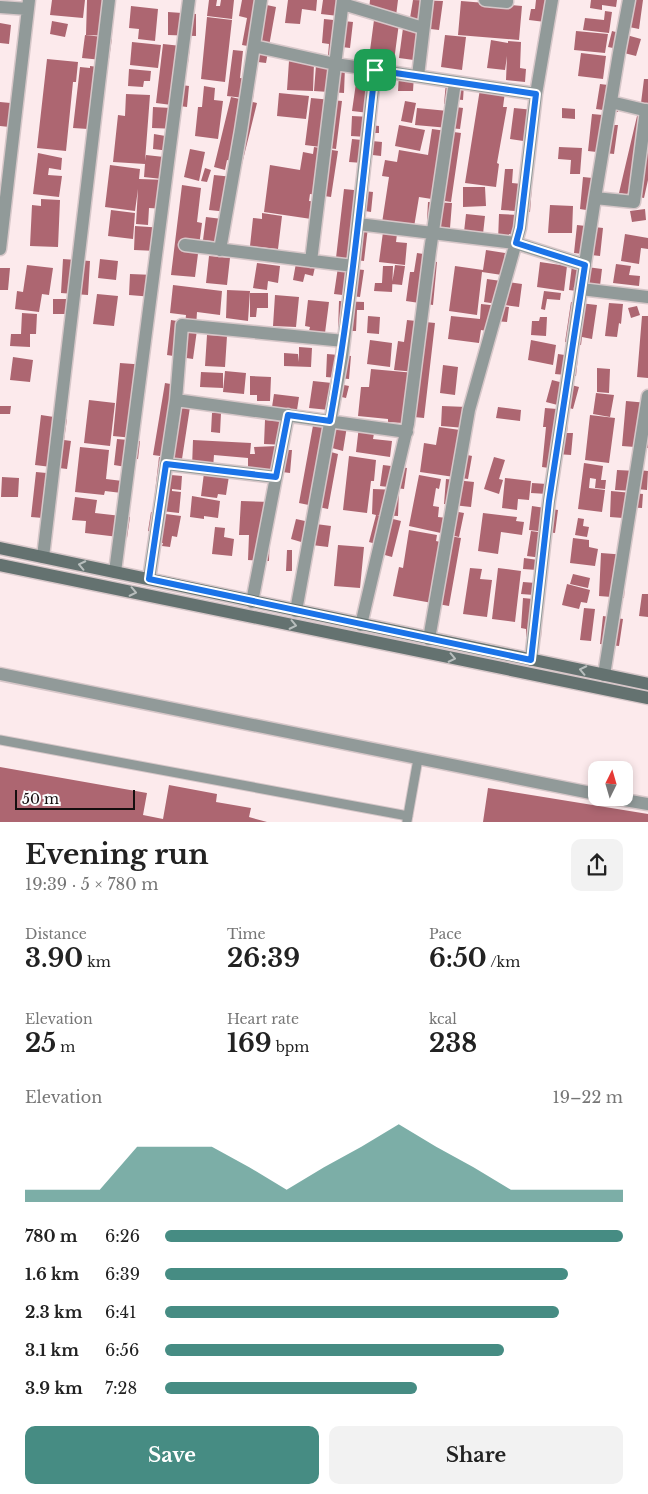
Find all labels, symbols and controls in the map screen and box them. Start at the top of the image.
pin [354,49,396,91]
icon: arrive [361,56,389,84]
one-way arrow [77,560,86,571]
one-way arrow [129,586,138,597]
one-way arrow [288,619,297,630]
one-way arrow [447,652,456,663]
one-way arrow [579,666,588,676]
north arrow [588,761,632,806]
map controls [588,761,633,806]
scale bar [15,786,135,810]
text: 50 m [22,790,59,808]
text: Evening run [25,837,209,872]
button: share [571,839,623,891]
text: 19:39 · 5 × 780 m [25,874,158,894]
text: Distance [25,925,87,943]
text: Time [227,925,266,943]
text: Pace [429,925,462,943]
text: 3.90 [25,943,83,974]
text: 26:39 [227,943,300,974]
text: 6:50 [429,943,487,974]
text: km [83,953,111,971]
text: /km [487,953,520,971]
text: Elevation [25,1010,93,1028]
text: Heart rate [227,1010,299,1028]
text: kcal [429,1010,457,1028]
text: 25 [25,1028,56,1059]
text: 169 [227,1028,272,1059]
text: 238 [429,1028,477,1059]
text: m [56,1038,75,1056]
text: bpm [272,1038,309,1056]
text: Elevation [25,1087,102,1107]
text: 19–22 m [553,1087,623,1107]
text: 780 m [25,1226,77,1246]
text: 6:26 [105,1226,140,1246]
text: 1.6 km [25,1264,79,1284]
text: 6:39 [105,1264,140,1284]
text: 2.3 km [25,1302,82,1322]
text: 6:41 [105,1302,136,1322]
text: 3.1 km [25,1340,79,1360]
text: 6:56 [105,1340,139,1360]
text: 3.9 km [25,1378,83,1398]
text: 7:28 [105,1378,137,1398]
button: Save [25,1426,319,1484]
button: Share [329,1426,623,1484]

